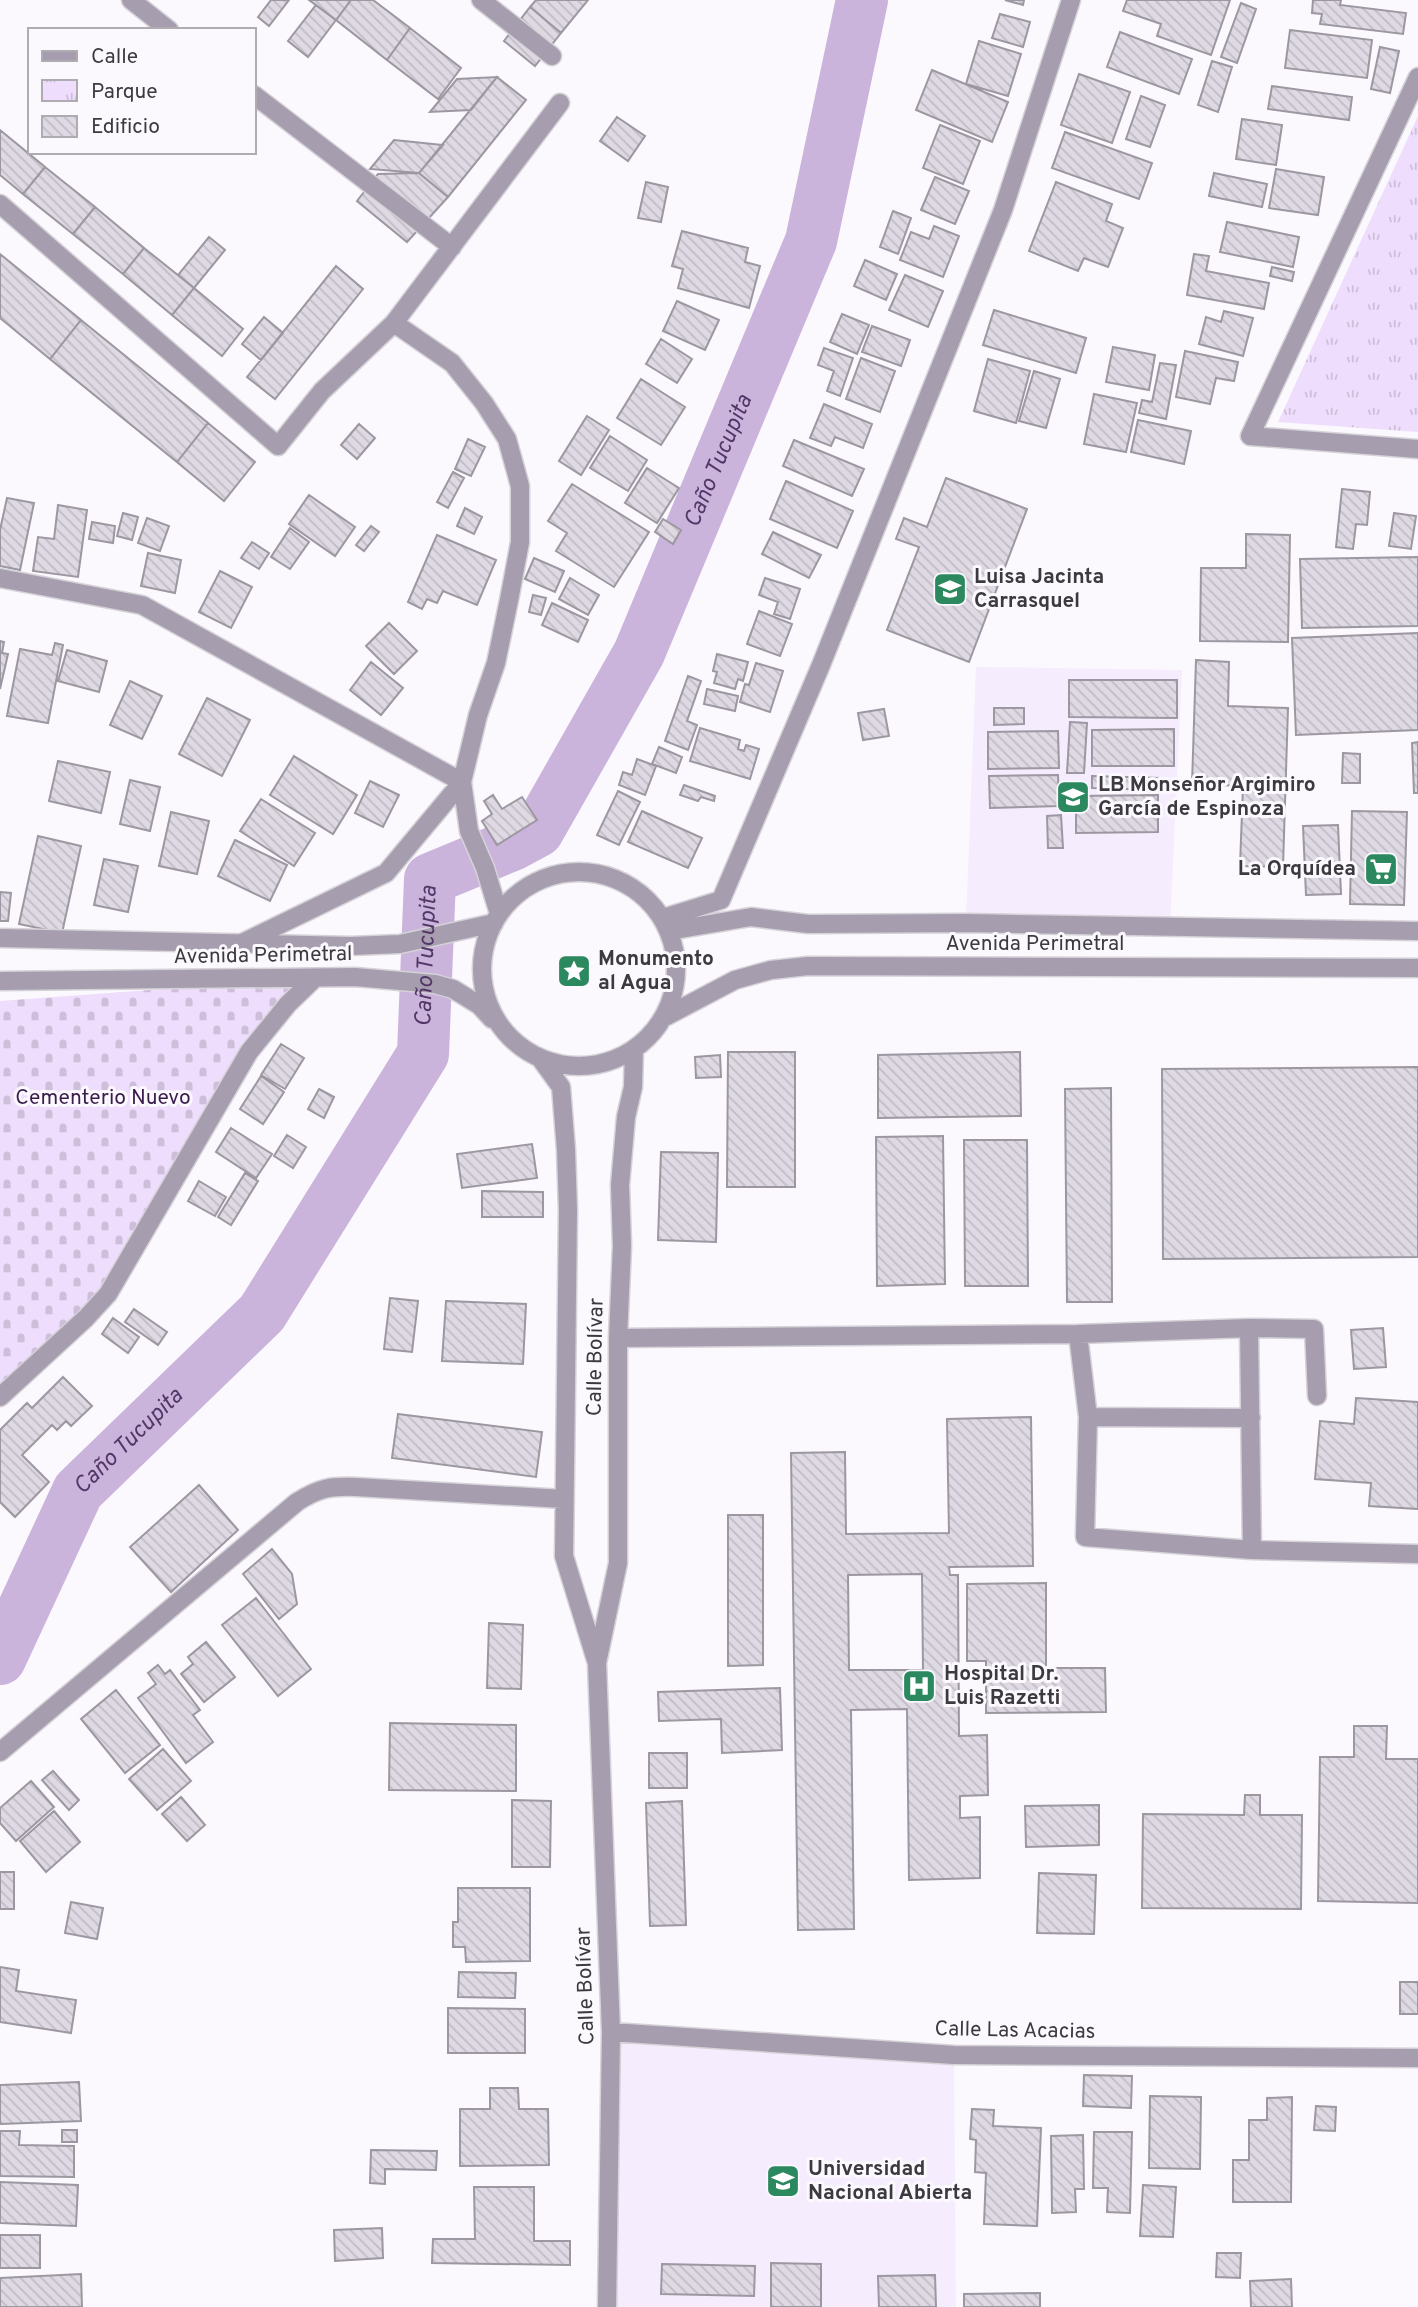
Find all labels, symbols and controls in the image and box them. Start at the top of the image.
legend [28,28,256,154]
text: Calle [91,44,138,71]
text: Parque [91,79,158,106]
text: Edificio [91,114,160,141]
water label: Caño Tucupita [678,390,760,532]
place label: Luisa Jacinta Carrasquel [974,564,1104,615]
school or university icon: Luisa Jacinta Carrasquel [931,570,969,608]
place label: LB Monseñor Argimiro García de Espinoza [1098,772,1316,823]
school or university icon: LB Monseñor Argimiro García de Espinoza [1054,778,1092,816]
supermarket icon: La Orquídea [1362,850,1400,888]
place label: La Orquídea [1238,856,1356,883]
water label: Caño Tucupita [410,885,444,1027]
street label: Avenida Perimetral [945,931,1125,958]
street label: Avenida Perimetral [173,941,353,971]
place label: Monumento al Agua [598,946,714,997]
place icon: Monumento al Agua [555,952,593,990]
park label: Cementerio Nuevo [15,1085,191,1112]
street label: Calle Bolívar [581,1298,611,1416]
water label: Caño Tucupita [68,1382,190,1501]
place label: Hospital Dr. Luis Razetti [944,1661,1060,1712]
hospital icon: Hospital Dr. Luis Razetti [900,1667,938,1705]
street label: Calle Bolívar [570,1926,602,2046]
street label: Calle Las Acacias [934,2016,1096,2046]
place label: Universidad Nacional Abierta [808,2156,972,2207]
school or university icon: Universidad Nacional Abierta [764,2162,802,2200]

